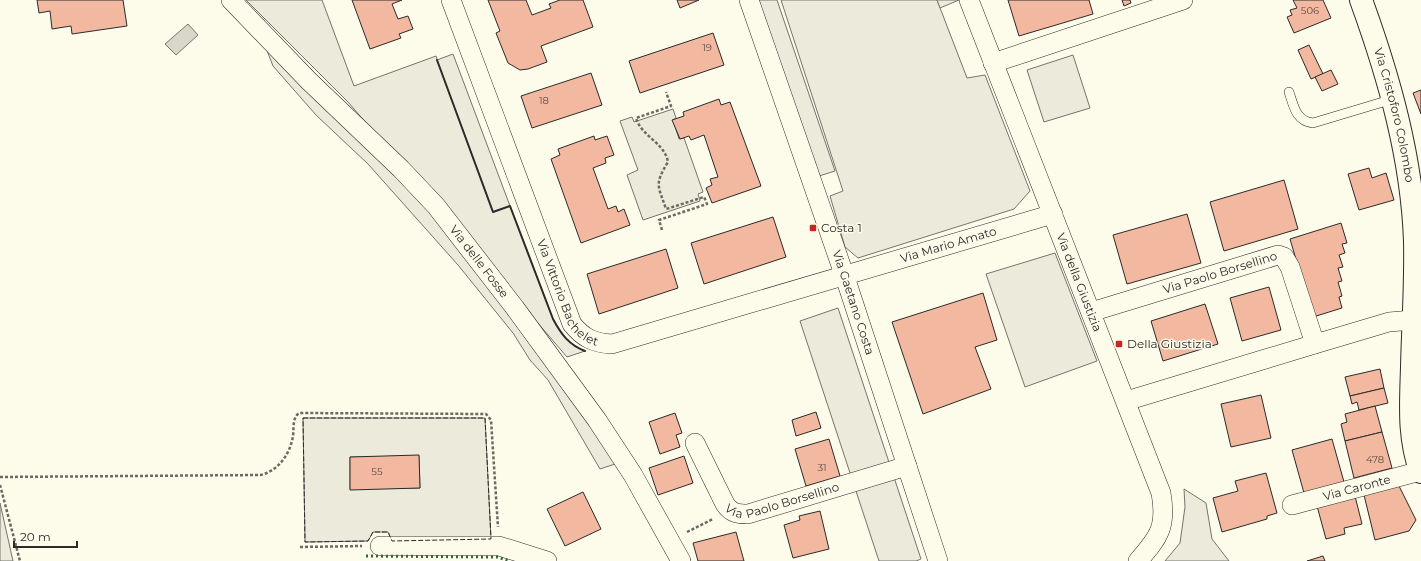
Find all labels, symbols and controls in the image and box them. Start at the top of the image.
house number: 506 [1301,4,1319,17]
house number: 19 [702,41,712,54]
street label: Via Cristoforo Colombo [1371,46,1418,183]
house number: 18 [539,94,549,107]
place label: Costa 1 [821,220,862,235]
street label: Via delle Fosse [447,222,512,301]
marker: Costa 1 [808,223,818,233]
street label: Via Mario Amato [898,223,998,266]
street label: Via della Giustizia [1053,231,1105,334]
street label: Via Vittorio Bachelet [534,237,600,349]
street label: Via Gaetano Costa [829,248,878,357]
street label: Via Paolo Borsellino [1161,248,1279,297]
place label: Della Giustizia [1127,336,1212,351]
marker: Della Giustizia [1114,339,1124,349]
house number: 478 [1366,453,1384,466]
house number: 31 [817,461,827,474]
house number: 55 [371,465,383,478]
street label: Via Caronte [1321,471,1392,504]
street label: Via Paolo Borsellino [722,479,841,521]
scale bar [14,523,77,549]
text: 20 m [20,529,51,544]

